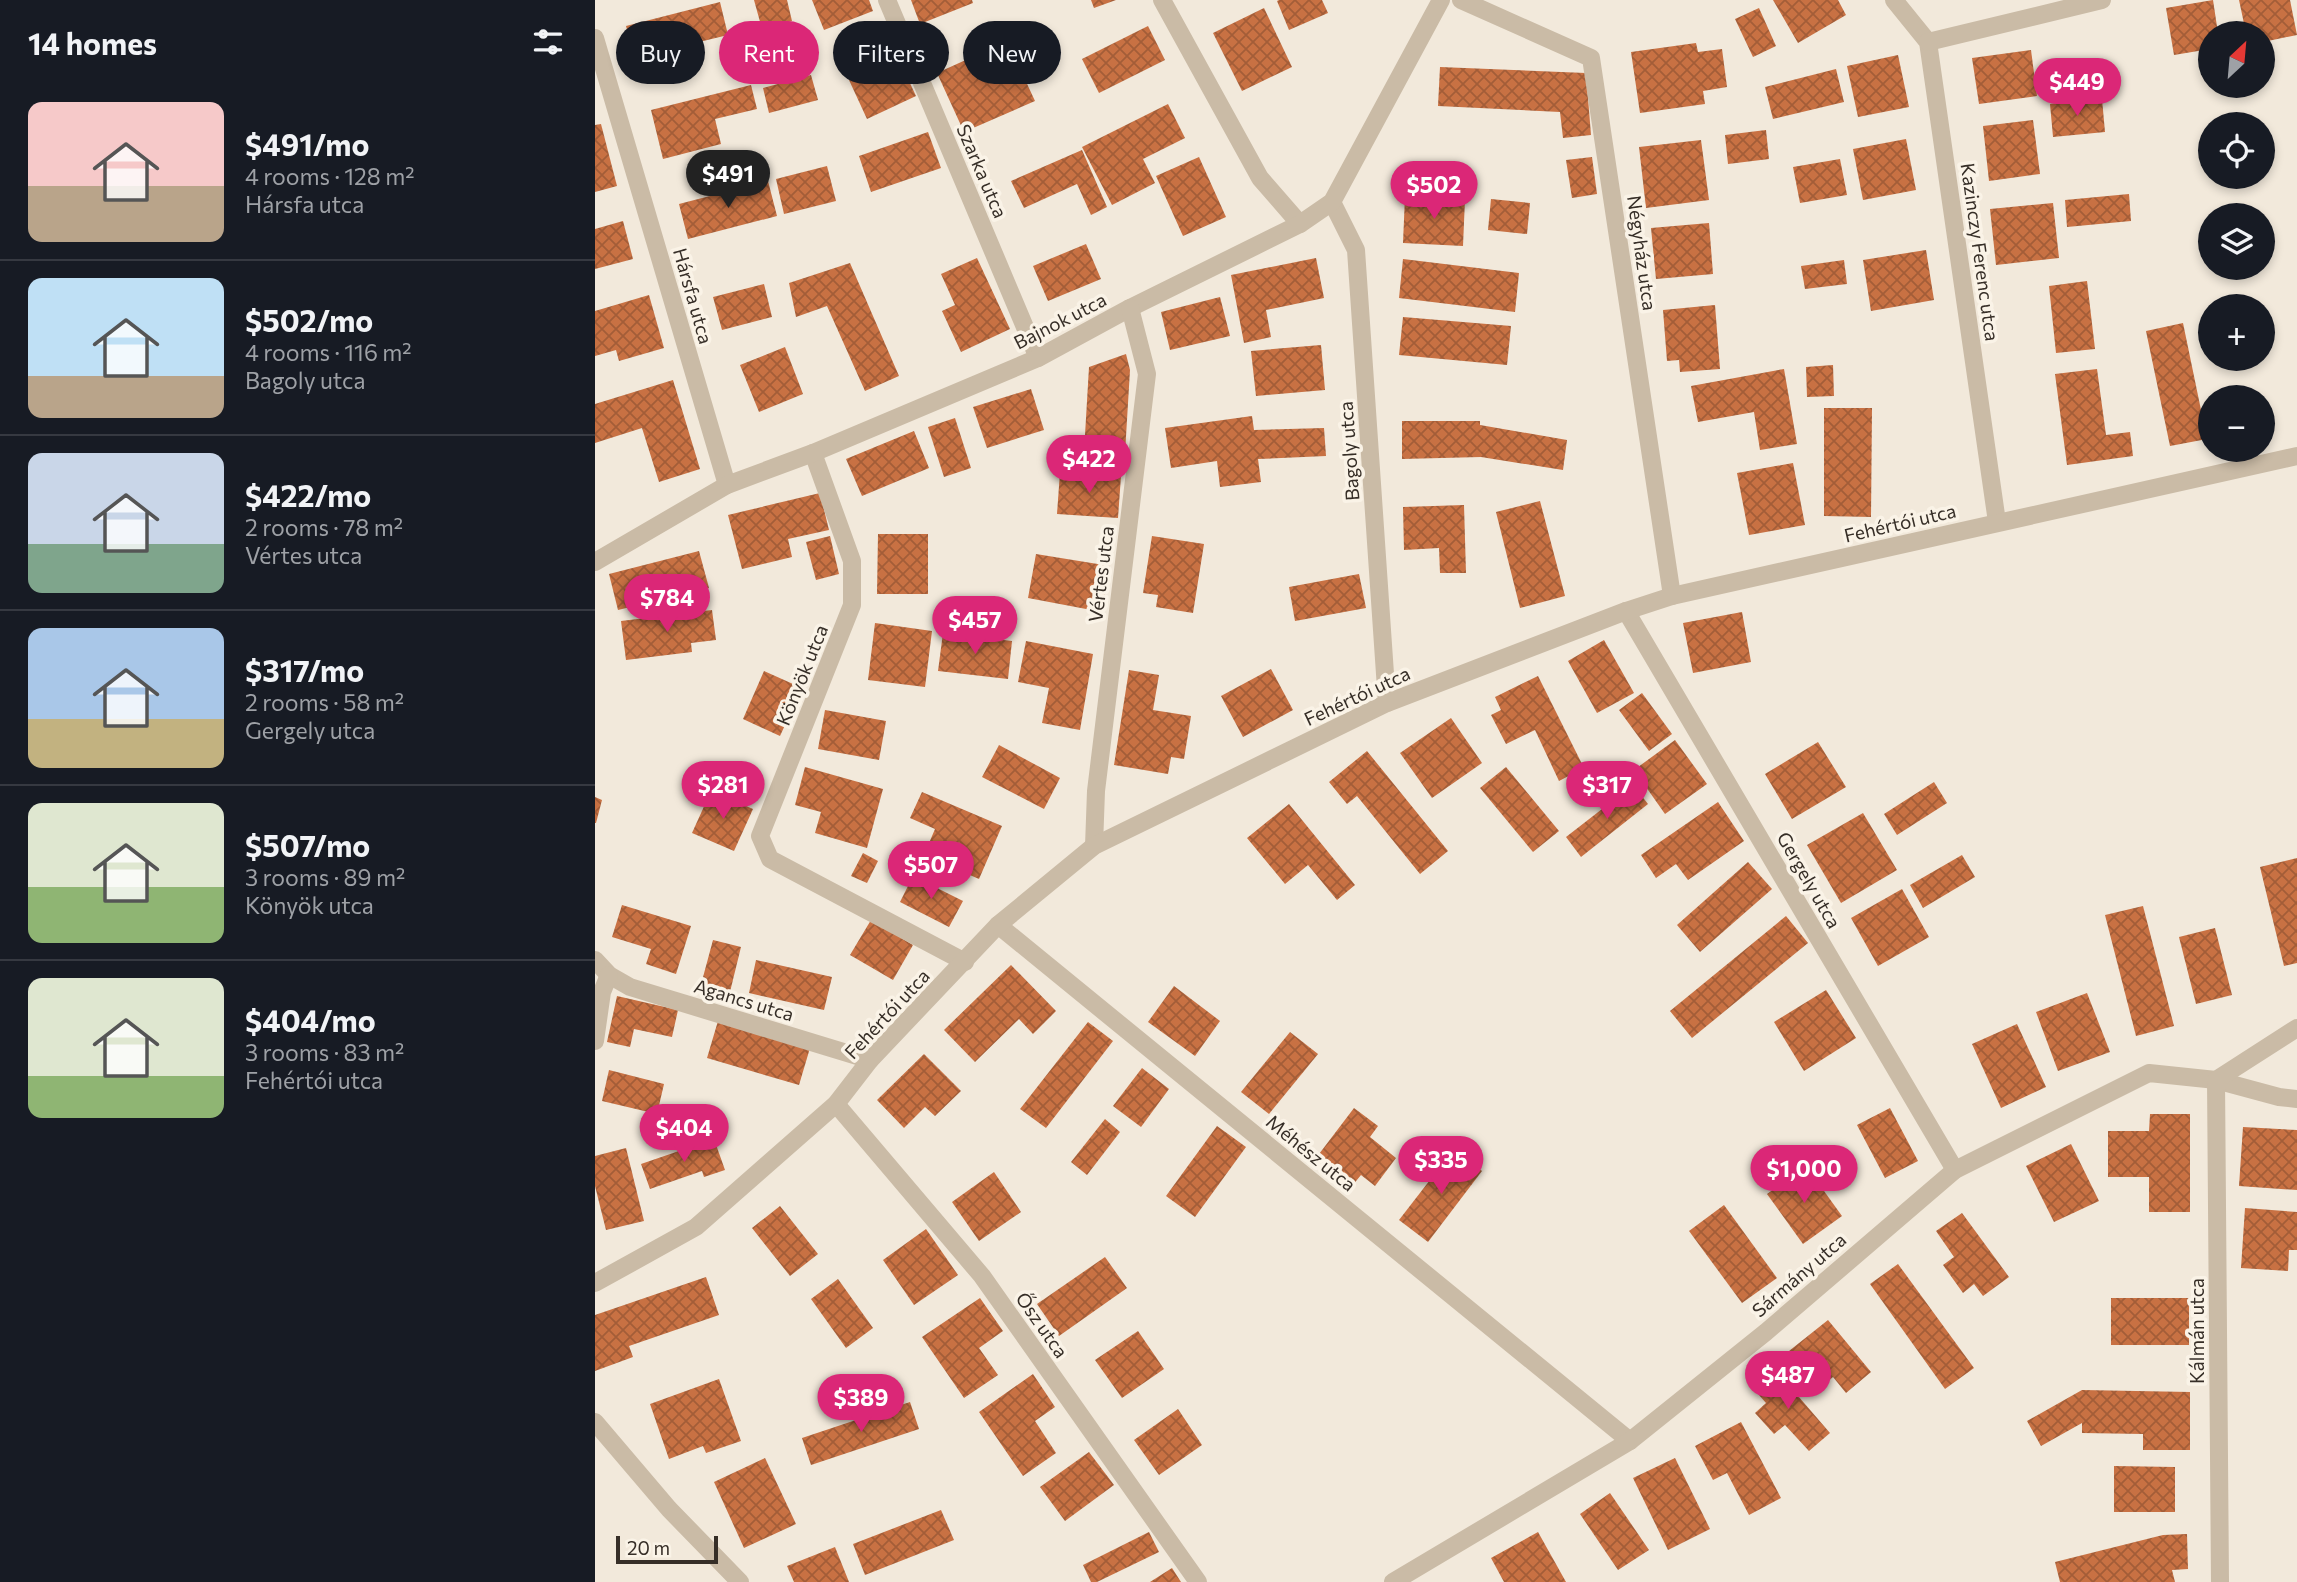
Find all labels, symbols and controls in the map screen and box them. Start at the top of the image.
chip: Buy [616,21,705,84]
chip: Rent [719,21,819,84]
chip: Filters [833,21,949,84]
chip: New [963,21,1061,84]
north arrow [2198,21,2275,98]
map controls [2198,21,2275,462]
icon: filters [529,23,567,61]
text: 14 homes [28,24,157,61]
pin: $449 [2036,58,2118,118]
text: $449 [2049,67,2105,95]
button: locate [2198,112,2275,189]
street label: Szarka utca [952,120,1013,221]
text: $491/mo [245,125,369,162]
icon: home [84,130,168,214]
pin: $491 [687,150,769,210]
text: $491 [702,159,754,187]
street label: Kazinczy Ferenc utca [1957,161,2004,342]
text: 4 rooms · 128 m² [245,162,414,190]
pin: $502 [1393,162,1475,221]
text: $502 [1407,170,1461,198]
text: Hársfa utca [245,190,364,218]
street label: Négyház utca [1623,194,1662,312]
button: layers [2198,203,2275,280]
street label: Hársfa utca [669,245,718,346]
street label: Bajnok utca [1010,287,1110,354]
button: + [2198,294,2275,371]
text: $502/mo [245,301,373,338]
icon: home [84,306,168,390]
text: 4 rooms · 116 m² [245,338,412,366]
text: Bagoly utca [245,366,366,394]
button: − [2198,385,2275,462]
street label: Bagoly utca [1334,401,1363,501]
pin: $422 [1048,435,1130,495]
text: $422 [1062,444,1116,472]
text: $422/mo [245,476,371,513]
icon: home [84,481,168,565]
street label: Fehértói utca [1842,498,1958,547]
text: 2 rooms · 78 m² [245,513,403,541]
street label: Vértes utca [1083,524,1118,623]
text: Vértes utca [245,541,362,569]
pin: $784 [626,574,708,634]
text: $784 [640,583,694,611]
pin: $457 [934,596,1016,656]
text: $457 [948,605,1002,633]
street label: Könyök utca [771,621,832,728]
text: $317/mo [245,651,364,688]
icon: home [84,656,168,740]
street label: Fehértói utca [1300,661,1413,730]
text: 2 rooms · 58 m² [245,688,404,716]
text: Gergely utca [245,716,375,744]
pin: $281 [682,762,764,821]
pin: $317 [1566,762,1648,821]
text: $281 [698,770,748,798]
text: $317 [1582,770,1632,798]
text: $507/mo [245,826,370,863]
street label: Gergely utca [1773,827,1846,932]
icon: home [84,831,168,915]
pin: $507 [890,842,972,901]
text: $507 [904,850,958,878]
text: 3 rooms · 89 m² [245,863,405,891]
text: Könyök utca [245,891,374,919]
street label: Fehértói utca [839,964,934,1063]
street label: Agancs utca [692,973,797,1026]
text: $404/mo [245,1001,376,1038]
icon: home [84,1006,168,1090]
text: 3 rooms · 83 m² [245,1038,404,1066]
text: Fehértói utca [245,1066,383,1094]
pin: $404 [643,1104,725,1164]
street label: Méhész utca [1262,1110,1361,1196]
text: $404 [656,1113,712,1141]
pin: $335 [1400,1136,1482,1196]
text: $335 [1414,1145,1468,1173]
pin: $1,000 [1747,1146,1861,1205]
text: $1,000 [1767,1154,1841,1182]
street label: Sármány utca [1747,1228,1850,1322]
street label: Kálmán utca [2185,1278,2208,1384]
street label: Ősz utca [1012,1287,1074,1362]
pin: $487 [1747,1352,1829,1411]
text: $487 [1761,1360,1815,1388]
pin: $389 [820,1374,902,1434]
text: $389 [833,1383,889,1411]
scale bar [616,1533,717,1565]
text: 20 m [627,1536,670,1559]

